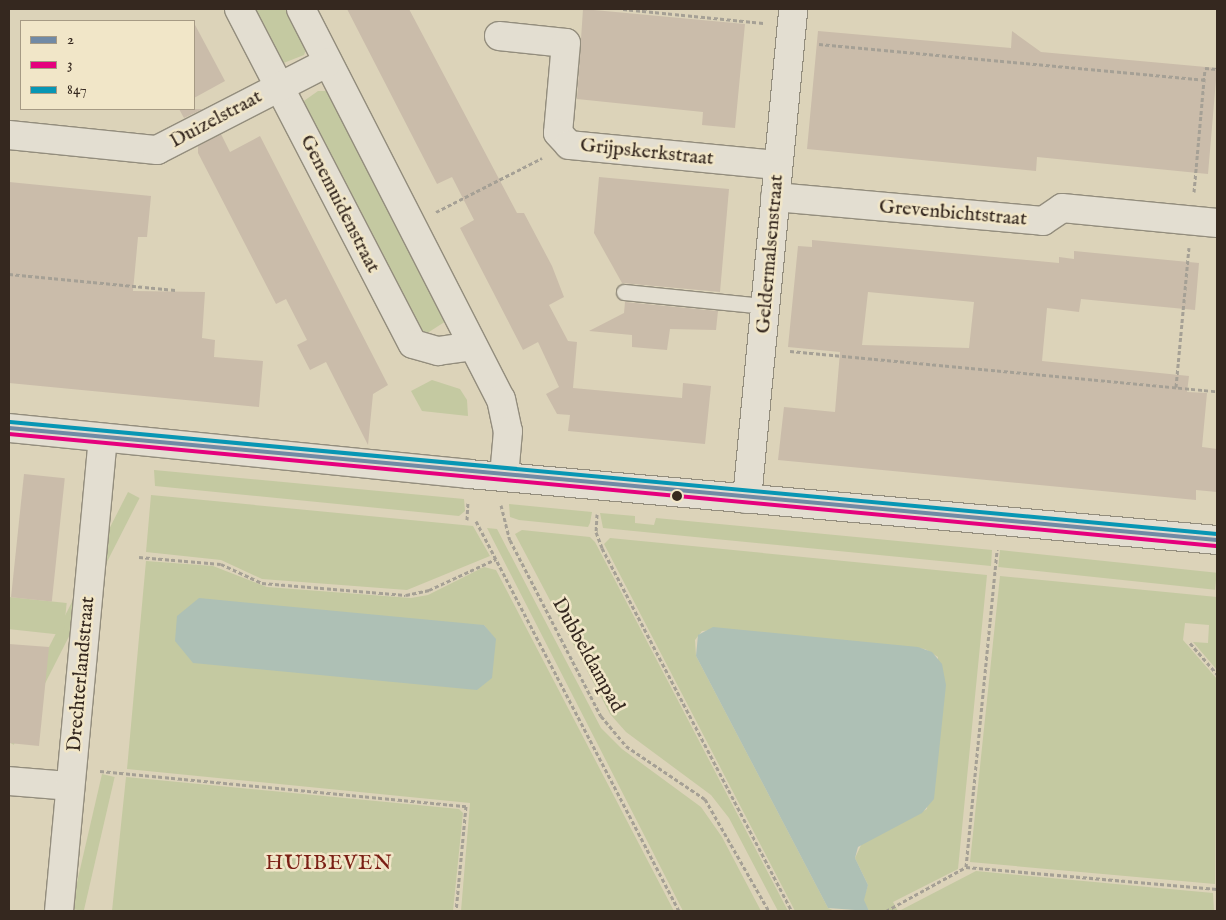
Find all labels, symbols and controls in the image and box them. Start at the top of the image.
legend [20,20,195,110]
text: 2 [67,30,74,49]
text: 3 [67,55,73,74]
text: 847 [67,80,87,99]
street label: Duizelstraat [166,85,266,153]
street label: Genemuidenstraat [295,131,385,277]
street label: Grijpskerkstraat [579,133,715,171]
street label: Geldermalsenstraat [751,174,789,334]
street label: Grevenbichtstraat [878,195,1028,231]
unlabelled marker [672,491,682,501]
street label: Dubbeldampad [547,594,629,716]
street label: Drechterlandstraat [62,595,100,753]
district label: HUIBEVEN [264,851,394,877]

